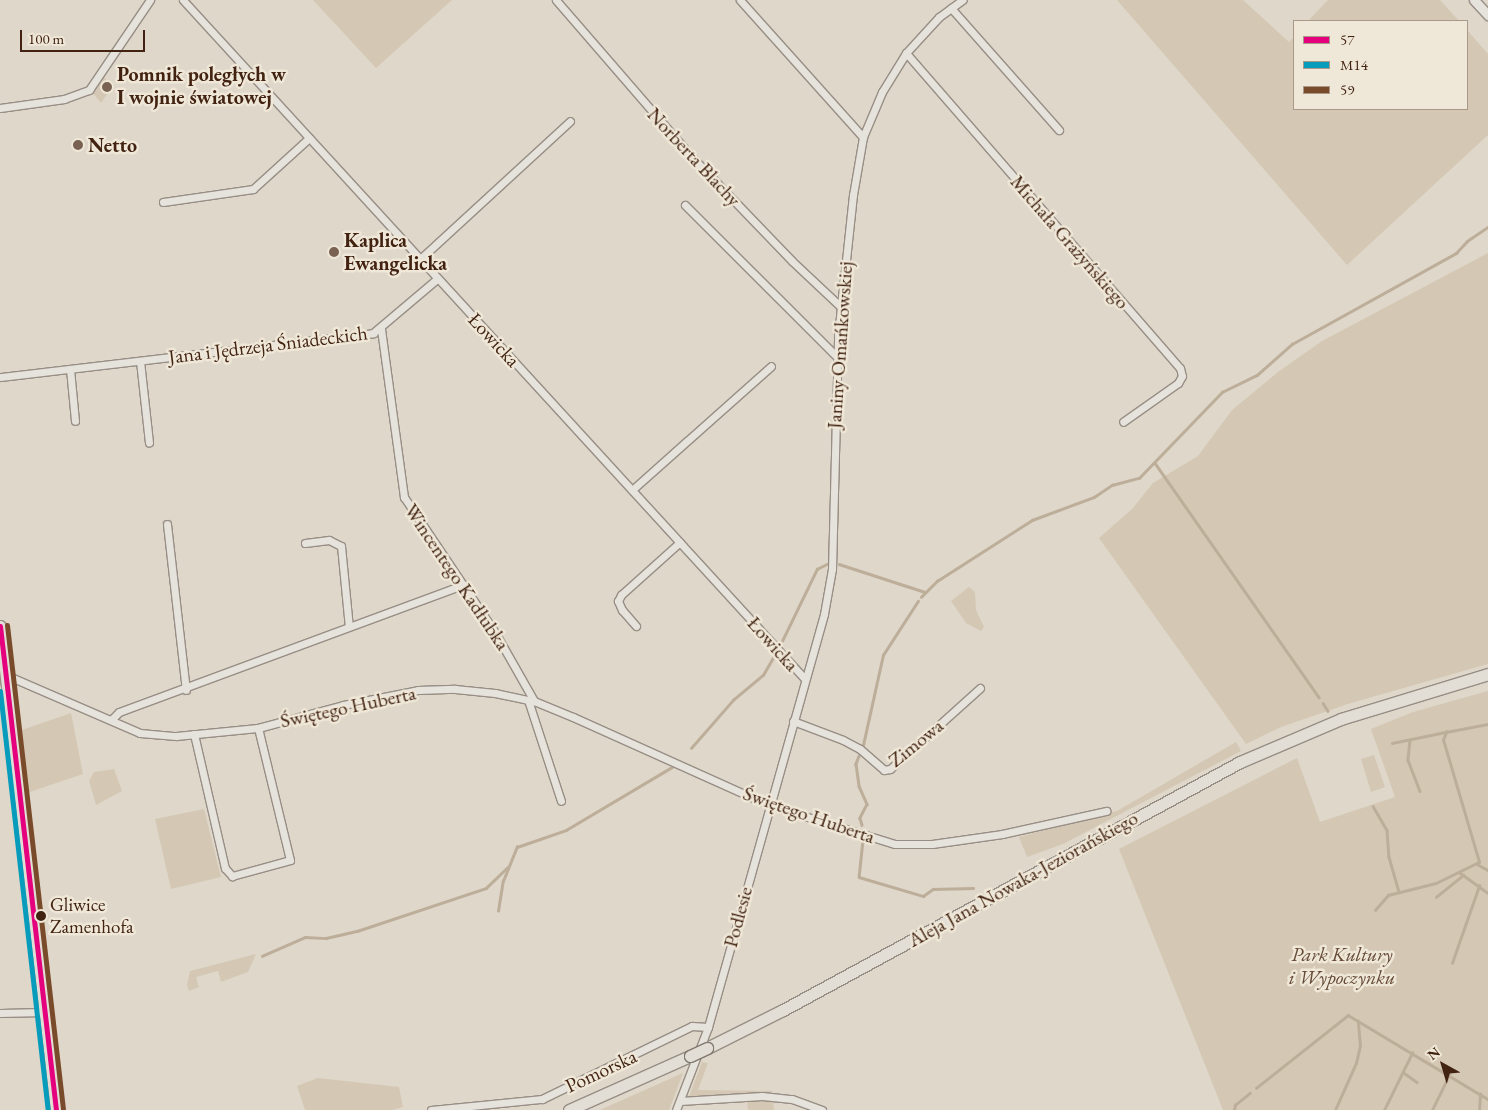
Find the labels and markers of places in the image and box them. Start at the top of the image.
place label: Pomnik poległych w I wojnie światowej [117,63,286,110]
marker: Pomnik poległych w I wojnie światowej [101,81,113,93]
place label: Netto [88,133,137,157]
marker: Netto [72,139,84,151]
place label: Kaplica Ewangelicka [344,228,447,275]
marker: Kaplica Ewangelicka [328,246,340,258]
place label: Gliwice Zamenhofa [50,894,134,938]
marker: Gliwice Zamenhofa [36,911,46,921]

